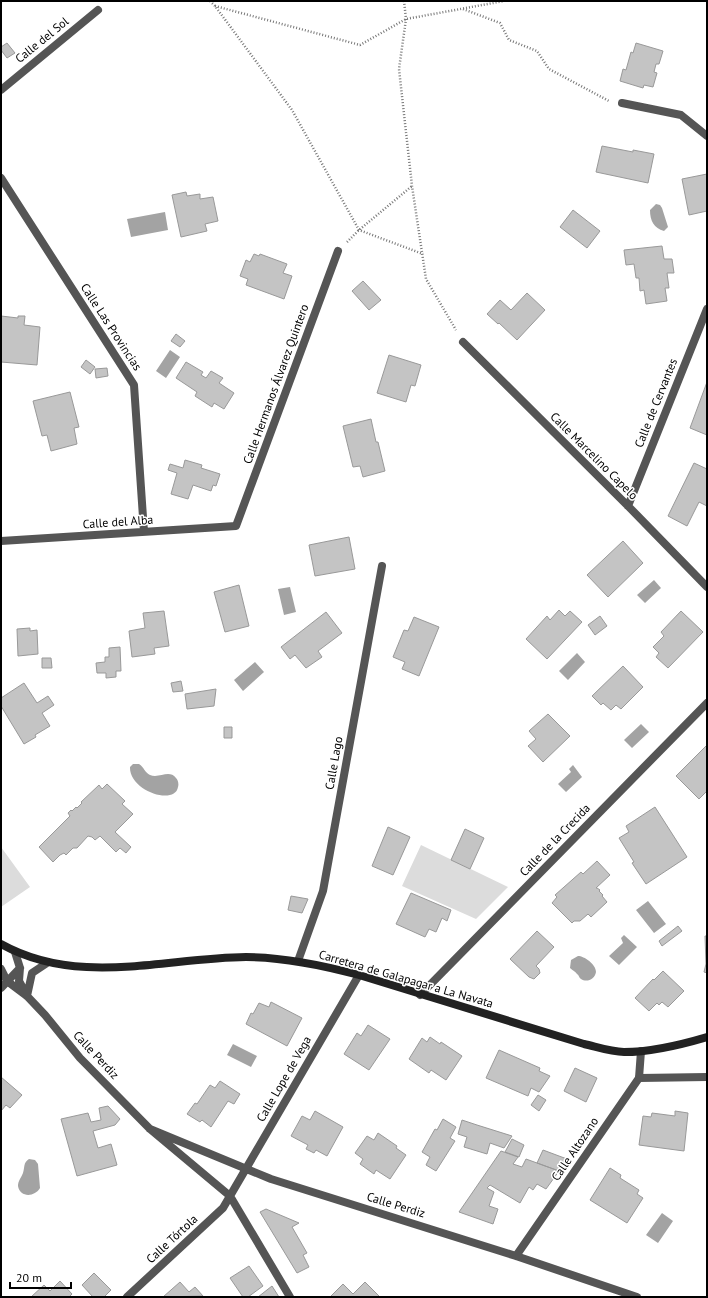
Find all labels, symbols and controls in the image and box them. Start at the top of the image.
street label: Calle del Sol [12,13,72,66]
street label: Calle Las Provincias [78,280,145,373]
street label: Calle Hermanos Álvarez Quintero [240,302,312,466]
street label: Calle de Cervantes [631,356,680,450]
street label: Calle Marcelino Capelo [547,409,641,503]
street label: Calle del Alba [82,512,154,531]
street label: Calle Lago [321,735,346,791]
street label: Calle de la Crecida [516,800,593,879]
street label: Carretera de Galapagar a La Navata [317,946,495,1011]
street label: Calle Perdiz [70,1027,122,1082]
street label: Calle Lope de Vega [253,1033,314,1124]
street label: Calle Altozano [548,1114,601,1183]
street label: Calle Perdiz [365,1189,427,1221]
street label: Calle Tórtola [143,1211,200,1266]
scale bar [10,1264,71,1290]
text: 20 m [16,1270,42,1285]

